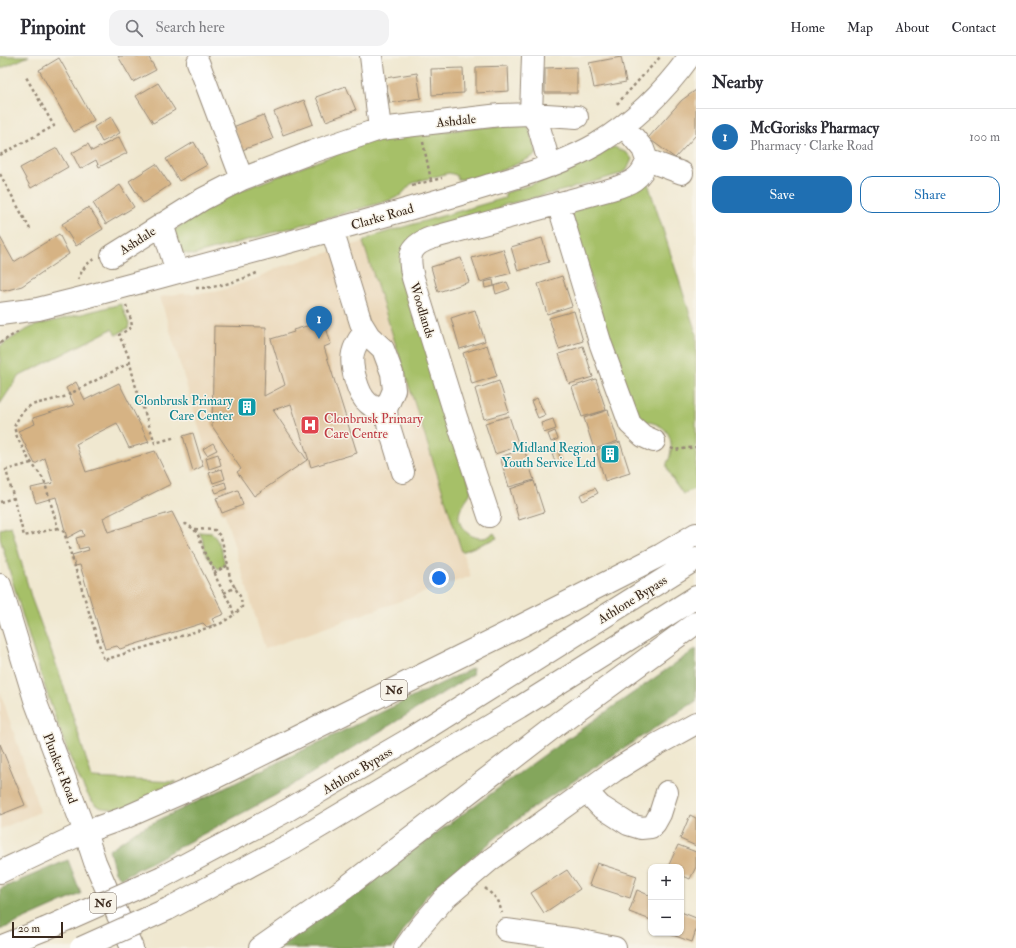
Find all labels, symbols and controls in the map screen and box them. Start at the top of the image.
search box [109,10,389,46]
text: Pinpoint [20,16,85,40]
icon: search [123,17,145,39]
text: Search here [155,18,225,37]
text: Home [790,19,825,36]
text: Map [847,19,873,36]
text: About [895,19,929,36]
text: Contact [951,19,996,36]
text: Nearby [712,72,763,93]
street label: Ashdale [434,111,477,131]
text: McGorisks Pharmacy [750,119,879,138]
text: 1 [723,129,727,145]
text: 100 m [969,129,1000,145]
text: Pharmacy · Clarke Road [750,138,873,154]
button: Save [712,176,852,213]
button: Share [860,176,1000,213]
street label: Clarke Road [349,200,416,234]
street label: Ashdale [116,223,159,259]
street label: Woodlands [406,280,438,340]
pin: 1 [306,306,332,339]
place label: Clonbrusk Primary Care Center [134,393,233,424]
building icon: Clonbrusk Primary Care Center [236,396,258,418]
place label: Clonbrusk Primary Care Centre [324,411,423,442]
hospital icon: Clonbrusk Primary Care Centre [299,414,321,436]
place label: Midland Region Youth Service Ltd [502,440,597,471]
building icon: Midland Region Youth Service Ltd [599,443,621,465]
your location [429,568,449,588]
street label: Athlone Bypass [594,572,671,629]
road number: N6 [381,680,407,700]
street label: Plunkett Road [39,731,81,806]
street label: Athlone Bypass [319,743,396,799]
map controls [648,864,684,936]
button: + [648,864,684,900]
road number: N6 [90,893,116,913]
button: − [648,900,684,936]
scale bar [12,920,63,939]
text: 20 m [18,922,40,935]

